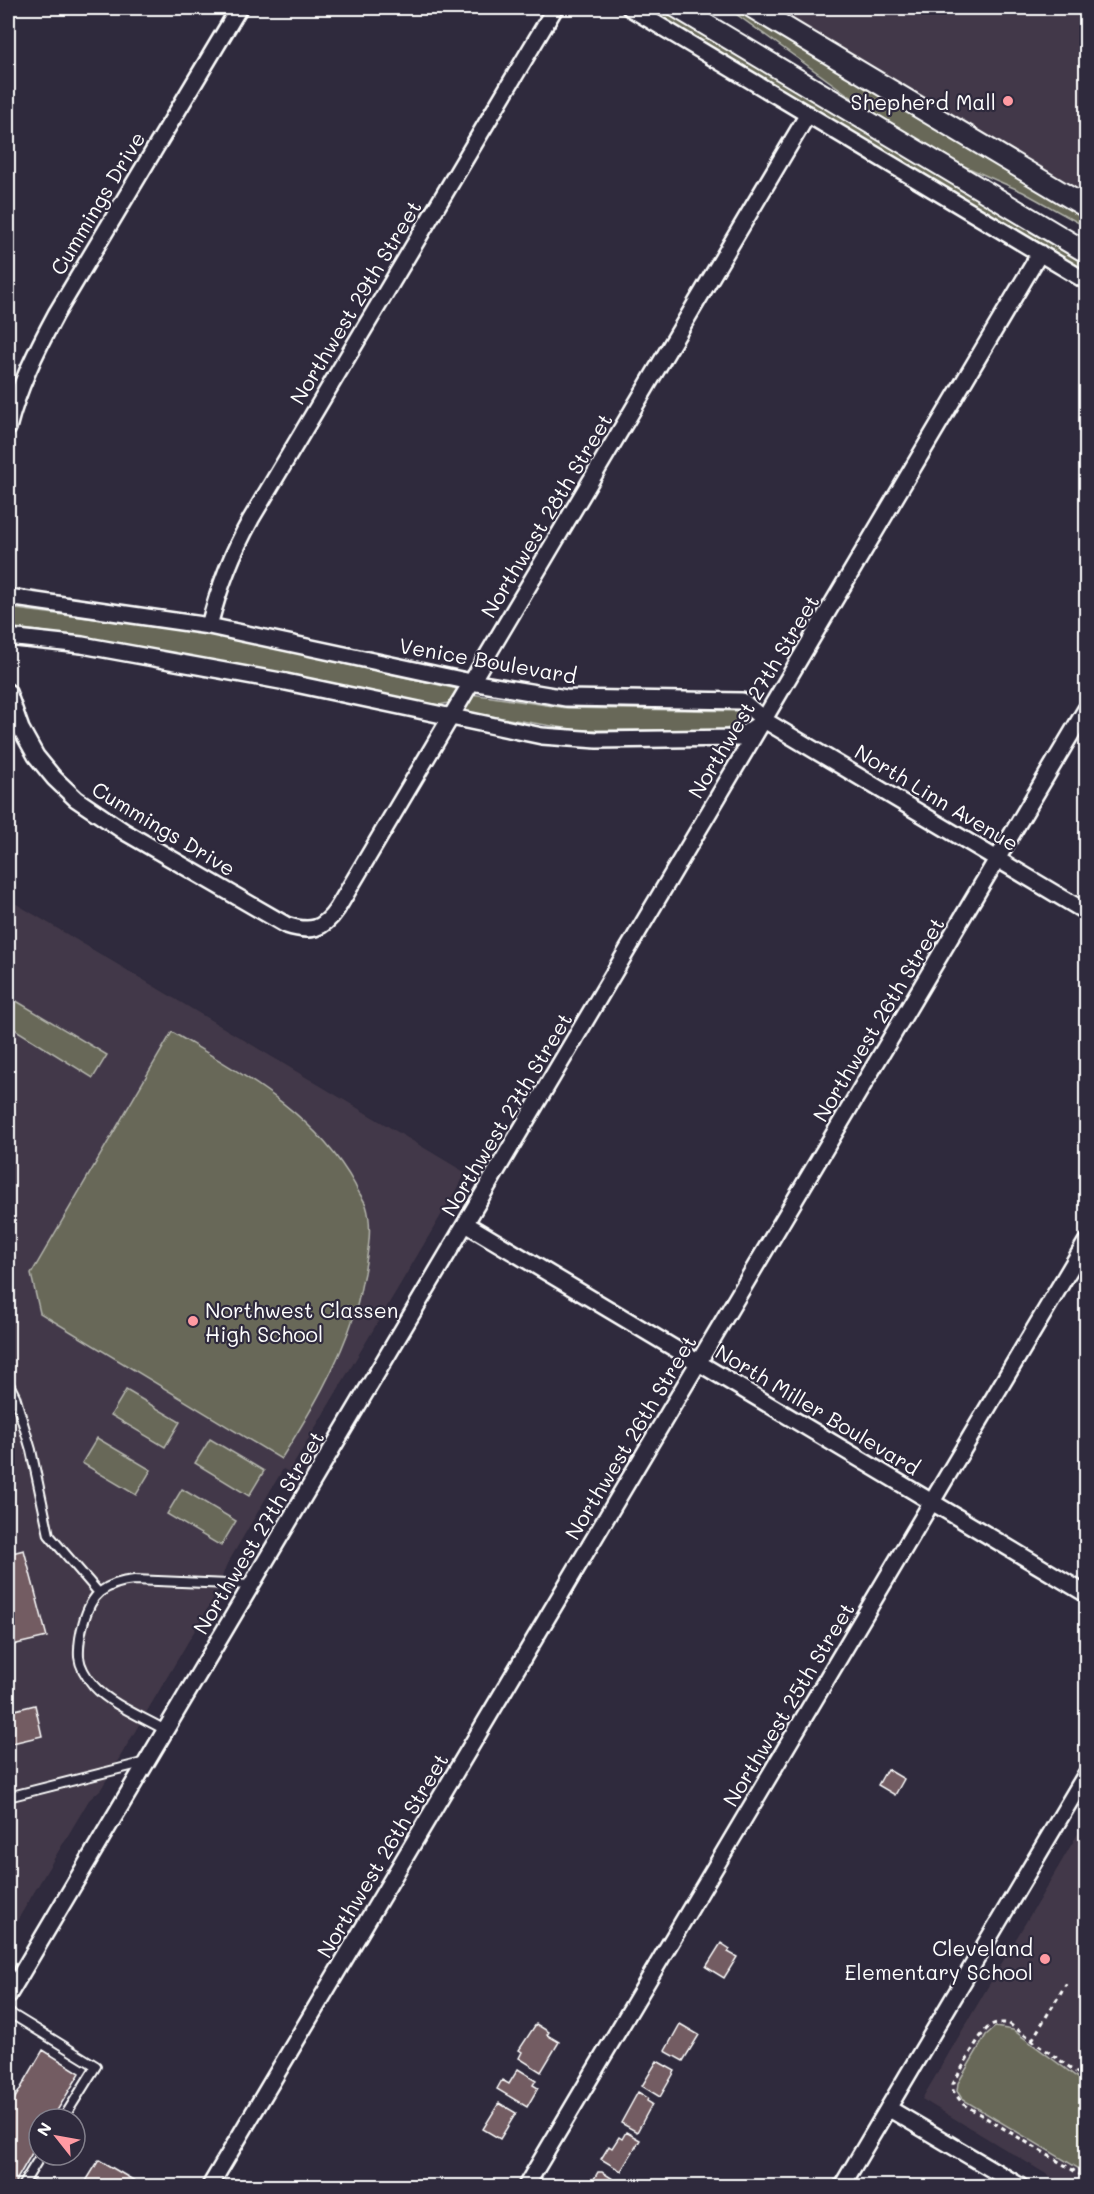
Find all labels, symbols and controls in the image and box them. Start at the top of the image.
place label: Shepherd Mall [851,88,996,115]
marker: Shepherd Mall [1001,94,1015,108]
street label: Cummings Drive [44,126,150,280]
street label: Northwest 29th Street [283,195,427,409]
street label: Northwest 28th Street [474,408,618,622]
street label: Northwest 27th Street [681,589,825,803]
street label: Venice Boulevard [397,631,579,689]
street label: North Linn Avenue [850,737,1024,857]
street label: Cummings Drive [87,775,241,881]
street label: Northwest 26th Street [806,912,950,1126]
street label: Northwest 27th Street [434,1007,578,1221]
place label: Northwest Classen High School [205,1296,398,1347]
marker: Northwest Classen High School [186,1314,200,1328]
street label: Northwest 26th Street [558,1330,702,1544]
street label: North Miller Boulevard [711,1337,925,1481]
street label: Northwest 27th Street [186,1425,330,1639]
street label: Northwest 25th Street [716,1597,860,1811]
street label: Northwest 26th Street [310,1748,454,1962]
place label: Cleveland Elementary School [845,1934,1033,1985]
marker: Cleveland Elementary School [1038,1952,1052,1966]
north arrow [27,2107,87,2167]
text: N [32,2118,56,2140]

